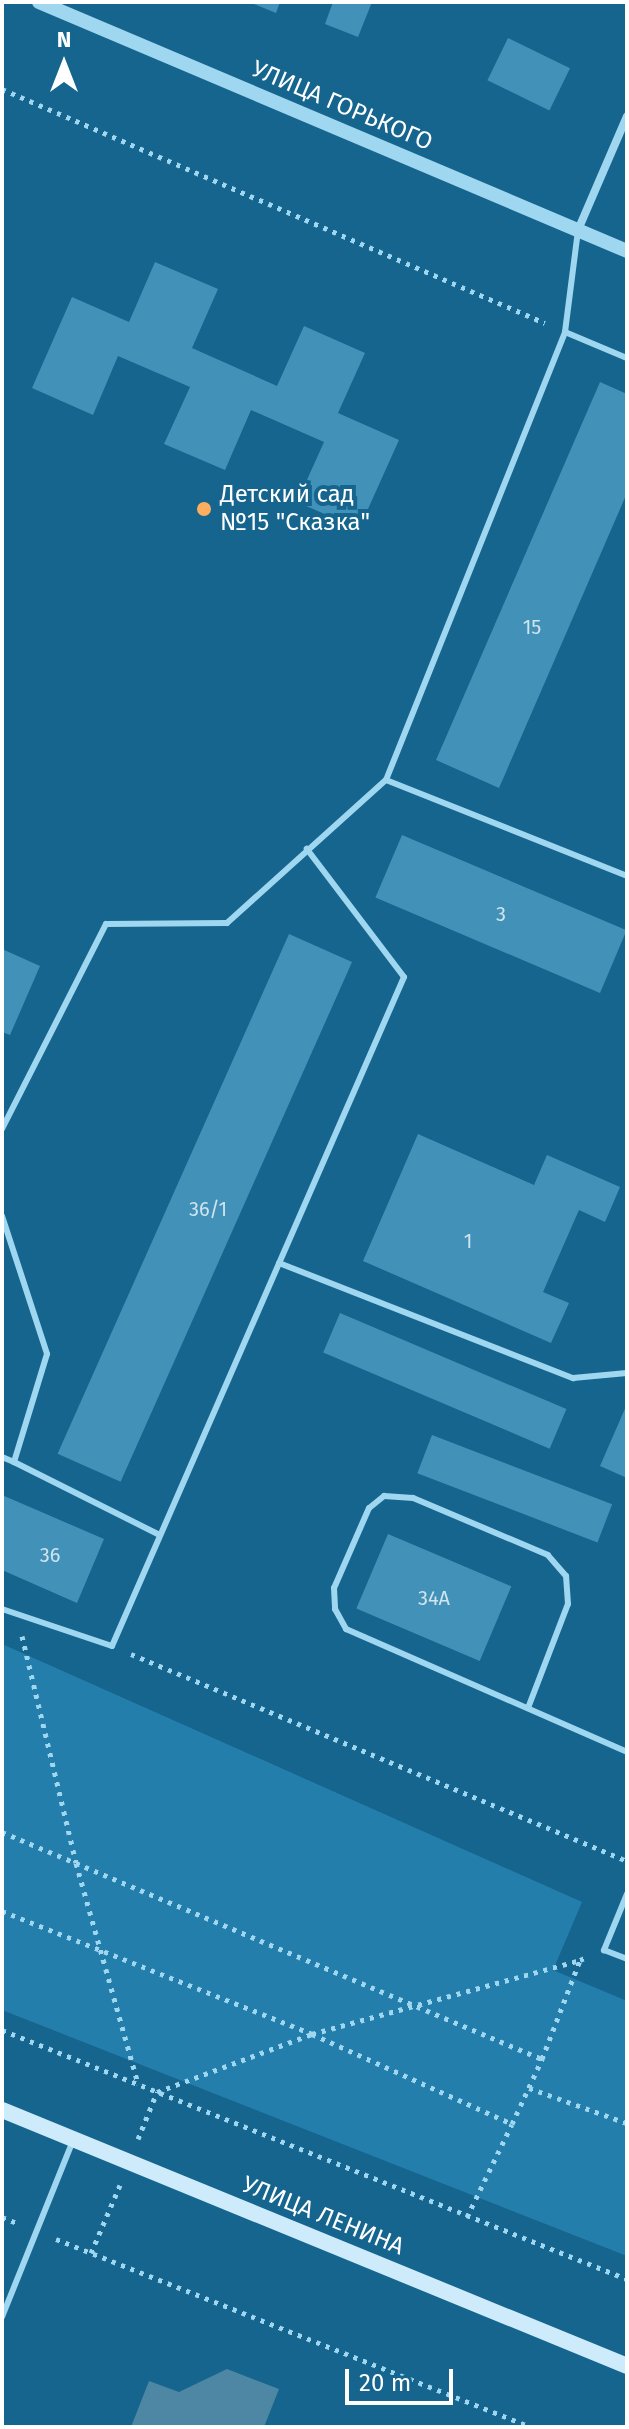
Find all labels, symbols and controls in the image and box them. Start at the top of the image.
north arrow [24,24,104,104]
text: N [57,26,71,53]
street label: УЛИЦА ГОРЬКОГО [247,55,437,157]
place label: Детский сад №15 "Сказка" [220,481,370,537]
marker: Детский сад №15 "Сказка" [195,500,213,518]
house number: 15 [523,615,541,639]
house number: 3 [496,902,506,926]
house number: 36/1 [189,1197,227,1221]
house number: 1 [464,1229,472,1253]
house number: 36 [40,1543,60,1567]
house number: 34А [418,1586,450,1610]
street label: УЛИЦА ЛЕНИНА [238,2170,408,2262]
scale bar [349,2353,457,2403]
text: 20 m [359,2369,411,2397]

